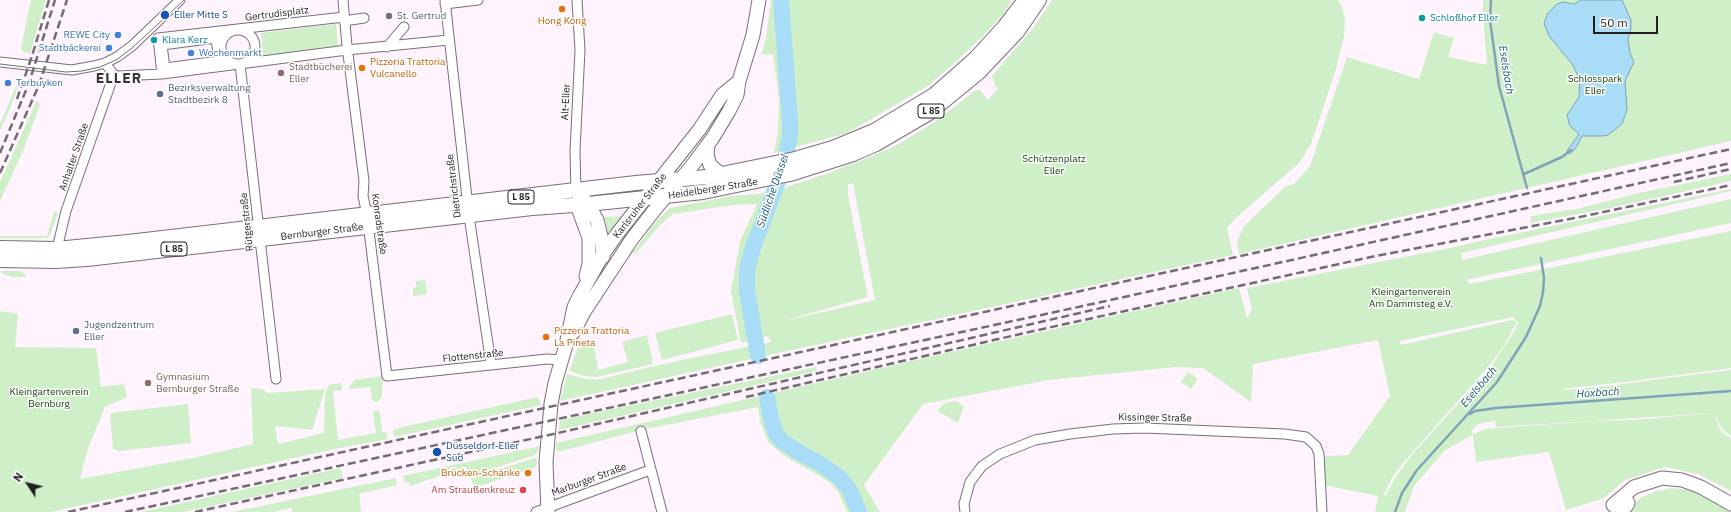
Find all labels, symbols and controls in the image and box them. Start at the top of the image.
street label: Gertrudisplatz [244,4,310,24]
marker: Hong Kong [557,4,567,14]
scale bar [1595,8,1660,34]
marker: Eller Mitte S [159,9,171,21]
place label: Eller Mitte S [174,9,228,21]
place label: St. Gertrud [397,10,446,22]
marker: St. Gertrud [384,11,394,21]
place label: Schloßhof Eller [1430,12,1498,24]
marker: Schloßhof Eller [1417,13,1427,23]
place label: Hong Kong [538,15,586,27]
text: 50 m [1600,15,1628,30]
place label: REWE City [63,29,110,41]
marker: REWE City [113,30,123,40]
place label: Klara Kerz [162,34,208,46]
marker: Klara Kerz [149,35,159,45]
place label: Stadtbäckerei [39,42,101,54]
marker: Stadtbäckerei [104,43,114,53]
water label: Eselsbach [1496,45,1516,95]
place label: Wochenmarkt [199,47,262,59]
marker: Wochenmarkt [186,48,196,58]
place label: Pizzeria Trattoria Vulcanello [370,56,445,80]
place label: Stadtbücherei Eller [289,61,352,84]
marker: Pizzeria Trattoria Vulcanello [357,63,367,73]
marker: Stadtbücherei Eller [276,68,286,78]
district label: ELLER [96,71,142,87]
park label: Schlosspark Eller [1568,73,1622,96]
place label: Terbuyken [16,77,63,89]
marker: Terbuyken [3,78,13,88]
place label: Bezirksverwaltung Stadtbezirk 8 [168,82,250,106]
street label: Alt-Eller [559,83,573,121]
marker: Bezirksverwaltung Stadtbezirk 8 [155,89,165,99]
road number: L 85 [918,104,944,118]
street label: Anhalter Straße [57,122,91,192]
street label: Dietrichstraße [444,153,464,219]
water label: Südliche Düssel [754,153,792,229]
park label: Schützenplatz Eller [1022,153,1086,176]
street label: Karlsruher Straße [611,171,669,241]
street label: Heidelberger Straße [667,176,759,202]
road number: L 85 [508,190,534,204]
street label: Rütgerstraße [238,192,256,252]
street label: Konradstraße [369,193,389,255]
street label: Bernburger Straße [280,221,364,243]
road number: L 85 [161,242,187,256]
park label: Kleingartenverein Am Dammsteg e.V. [1369,286,1453,310]
place label: Jugendzentrum Eller [84,319,154,342]
place label: Pizzeria Trattoria La Pineta [554,325,629,348]
marker: Jugendzentrum Eller [71,326,81,336]
marker: Pizzeria Trattoria La Pineta [541,332,551,342]
street label: Flottenstraße [442,347,504,365]
water label: Eselsbach [1458,364,1500,410]
place label: Gymnasium Bernburger Straße [156,371,239,394]
marker: Gymnasium Bernburger Straße [143,378,153,388]
water label: Hoxbach [1576,385,1620,401]
park label: Kleingartenverein Bernburg [9,386,89,410]
street label: Kissinger Straße [1118,411,1192,425]
place label: Düsseldorf-Eller Süd [446,440,519,464]
marker: Düsseldorf-Eller Süd [431,446,443,458]
street label: Marburger Straße [550,461,628,499]
north arrow [8,464,48,504]
place label: Brücken-Schänke [441,467,520,479]
marker: Brücken-Schänke [523,468,533,478]
text: N [10,470,26,484]
place label: Am Straußenkreuz [431,484,515,496]
marker: Am Straußenkreuz [518,485,528,495]

